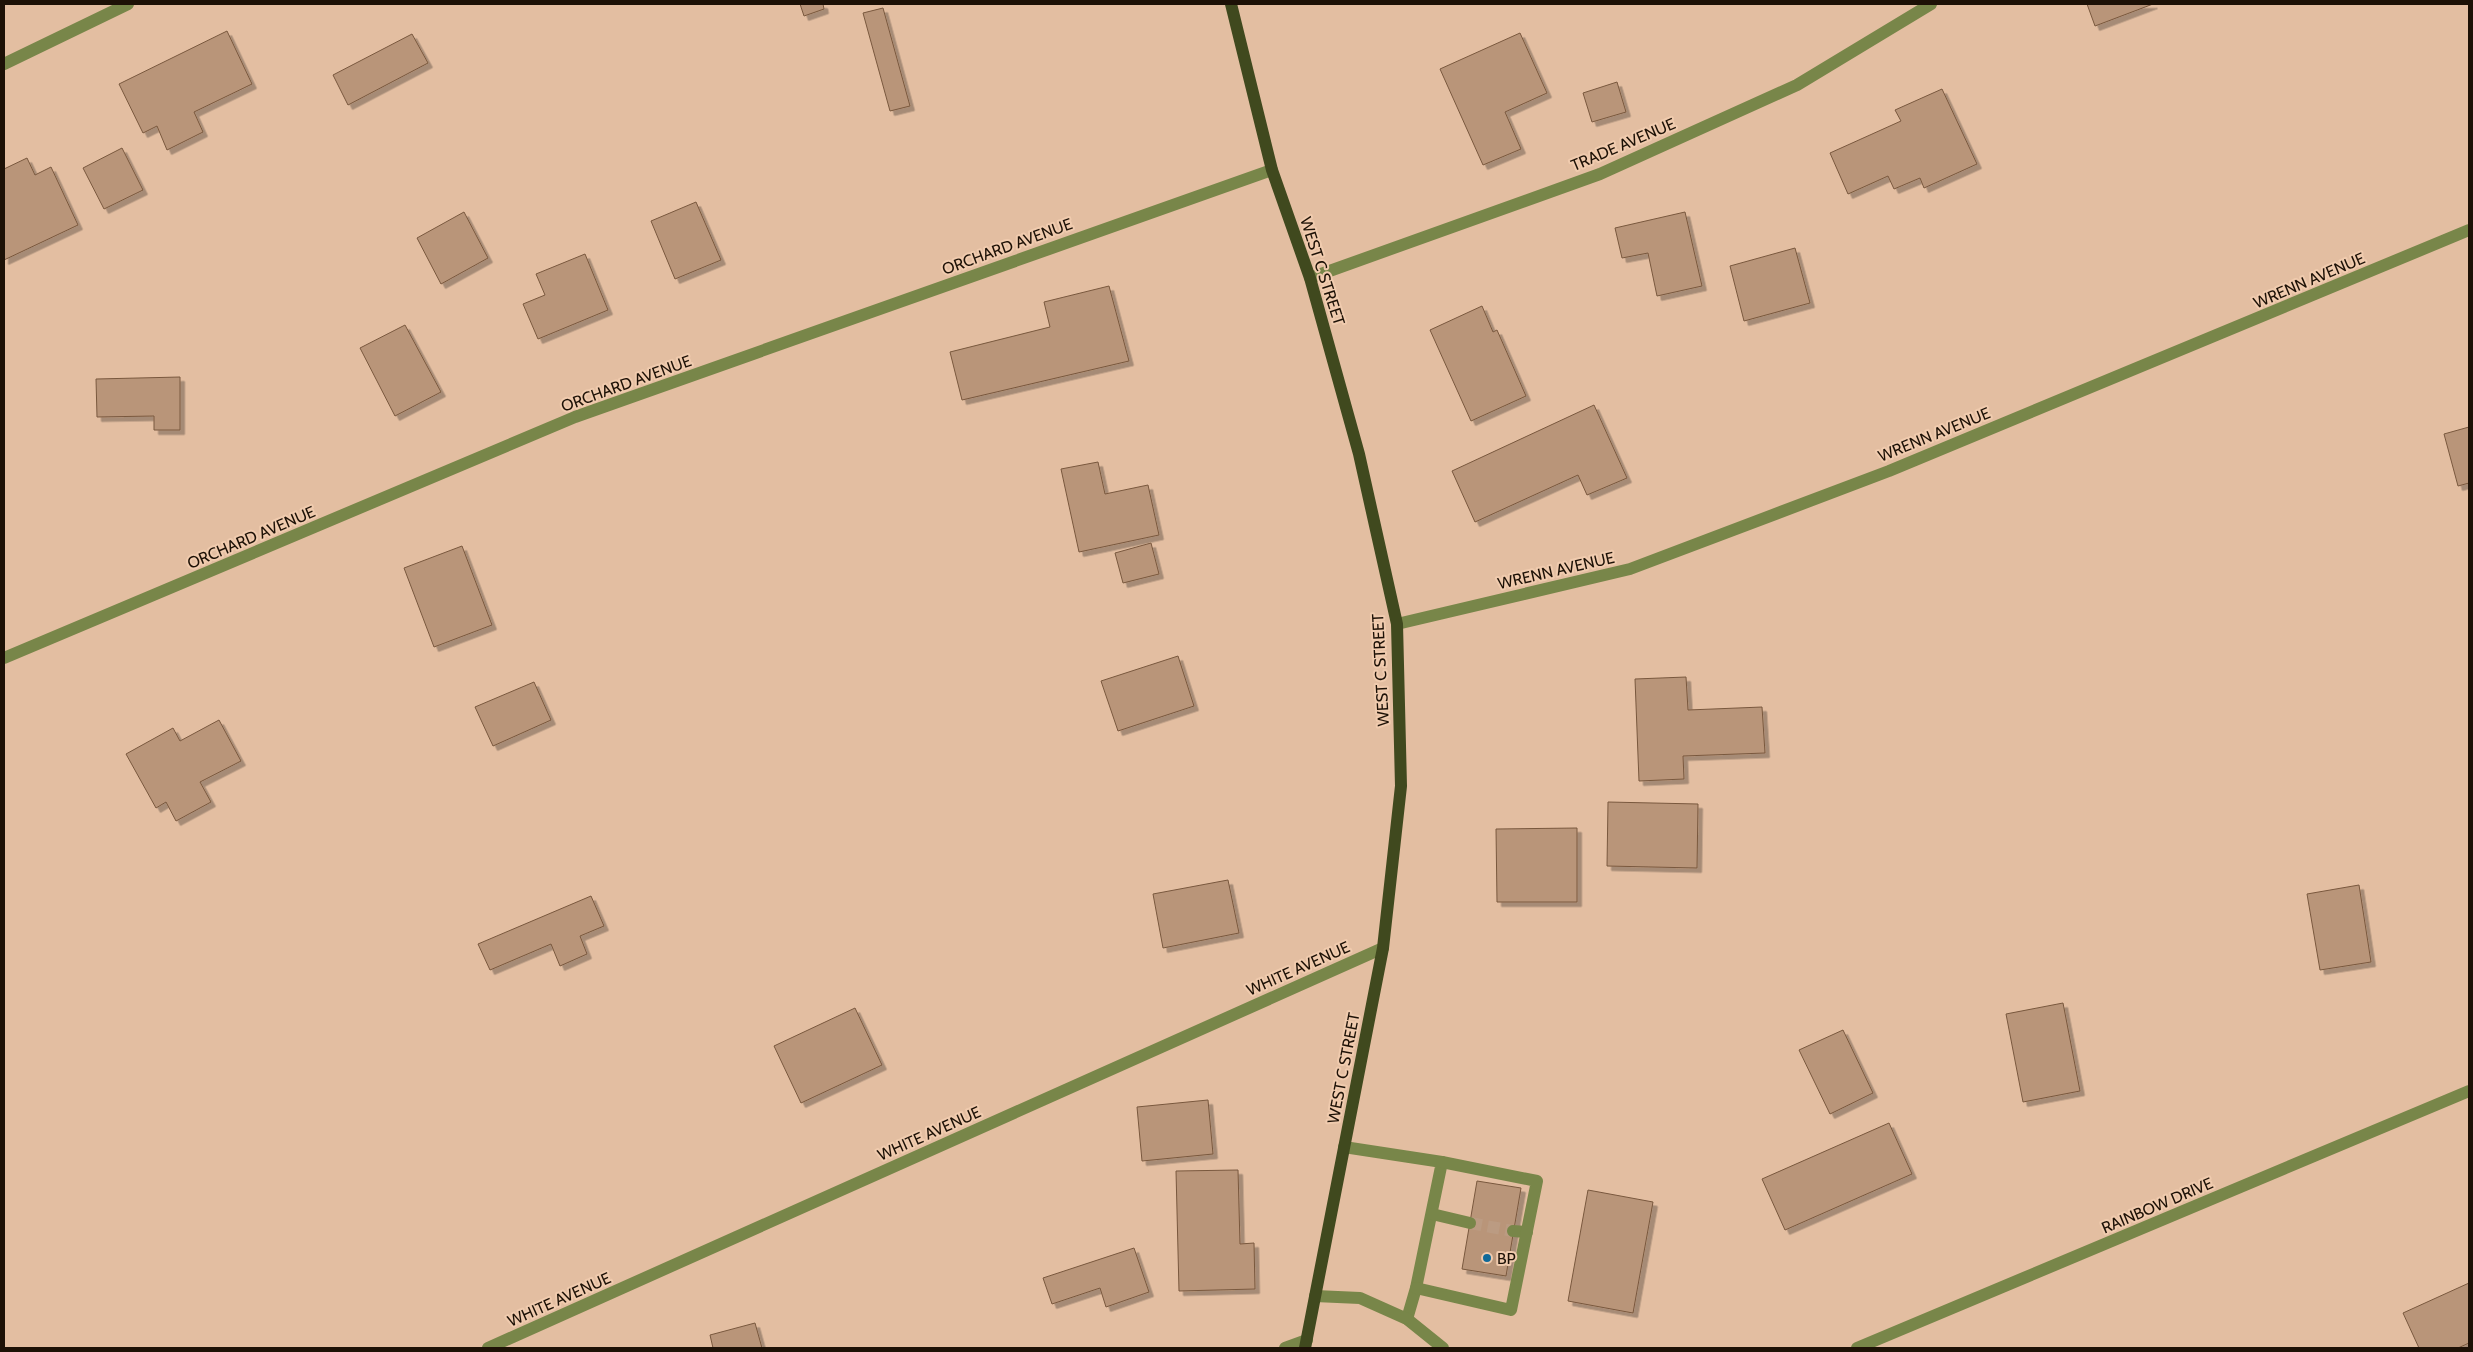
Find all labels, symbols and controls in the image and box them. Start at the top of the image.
street label: TRADE AVENUE [1568,114,1678,175]
street label: ORCHARD AVENUE [939,214,1075,279]
street label: WEST C STREET [1296,215,1349,328]
street label: WRENN AVENUE [2251,248,2368,312]
street label: ORCHARD AVENUE [558,351,694,416]
street label: WRENN AVENUE [1875,403,1993,466]
street label: ORCHARD AVENUE [184,502,318,573]
street label: WRENN AVENUE [1496,548,1616,593]
street label: WEST C STREET [1368,613,1393,727]
street label: WHITE AVENUE [1244,937,1353,1000]
street label: WEST C STREET [1323,1011,1364,1125]
street label: WHITE AVENUE [875,1102,984,1165]
street label: RAINBOW DRIVE [2099,1173,2216,1238]
place label: BP [1497,1249,1516,1268]
marker: BP [1481,1252,1493,1264]
street label: WHITE AVENUE [505,1268,614,1331]

